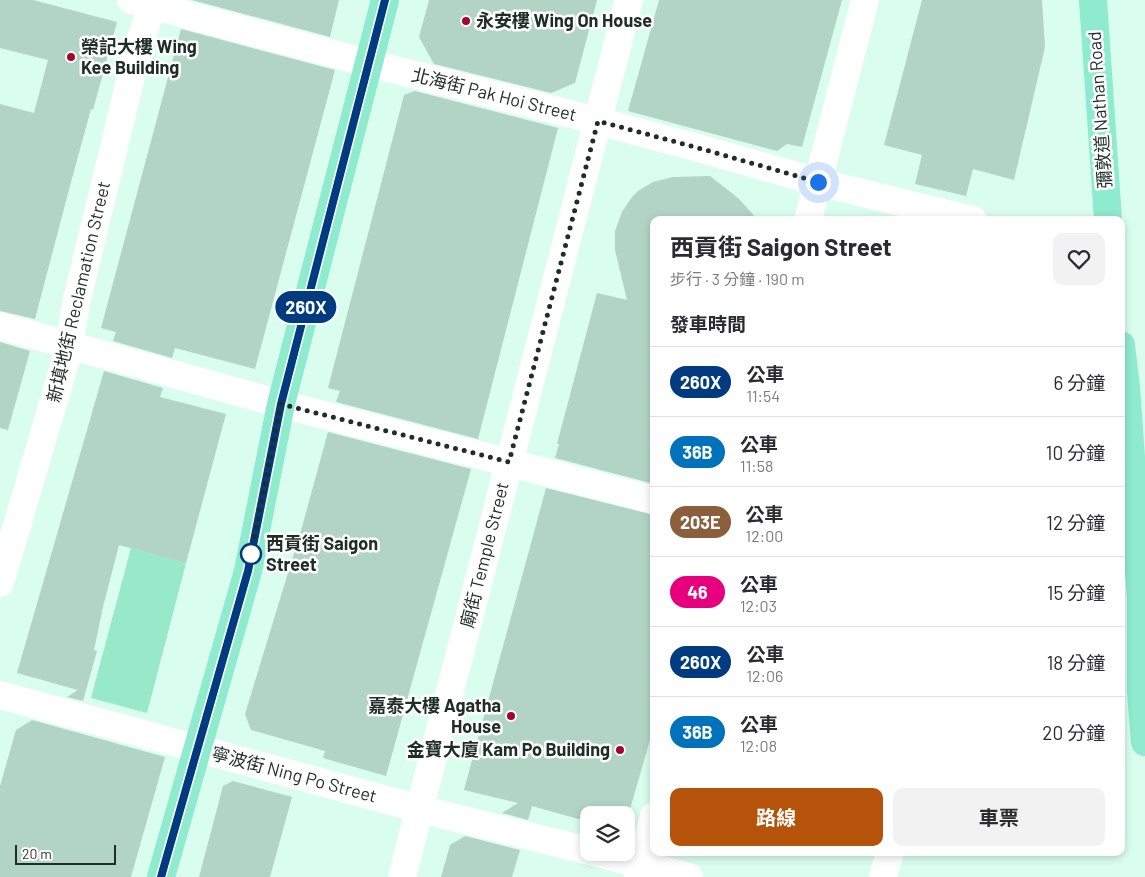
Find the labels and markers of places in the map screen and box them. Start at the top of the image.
place label: 永安樓 Wing On House [476,9,652,31]
marker: 永安樓 Wing On House [460,15,472,27]
place label: 榮記大樓 Wing Kee Building [81,35,197,78]
marker: 榮記大樓 Wing Kee Building [65,51,77,63]
place label: 西貢街 Saigon Street [266,532,378,575]
marker: 西貢街 Saigon Street [240,543,262,565]
place label: 嘉泰大樓 Agatha House [368,694,501,737]
marker: 嘉泰大樓 Agatha House [505,710,517,722]
place label: 金寶大廈 Kam Po Building [407,738,610,760]
marker: 金寶大廈 Kam Po Building [614,744,626,756]

